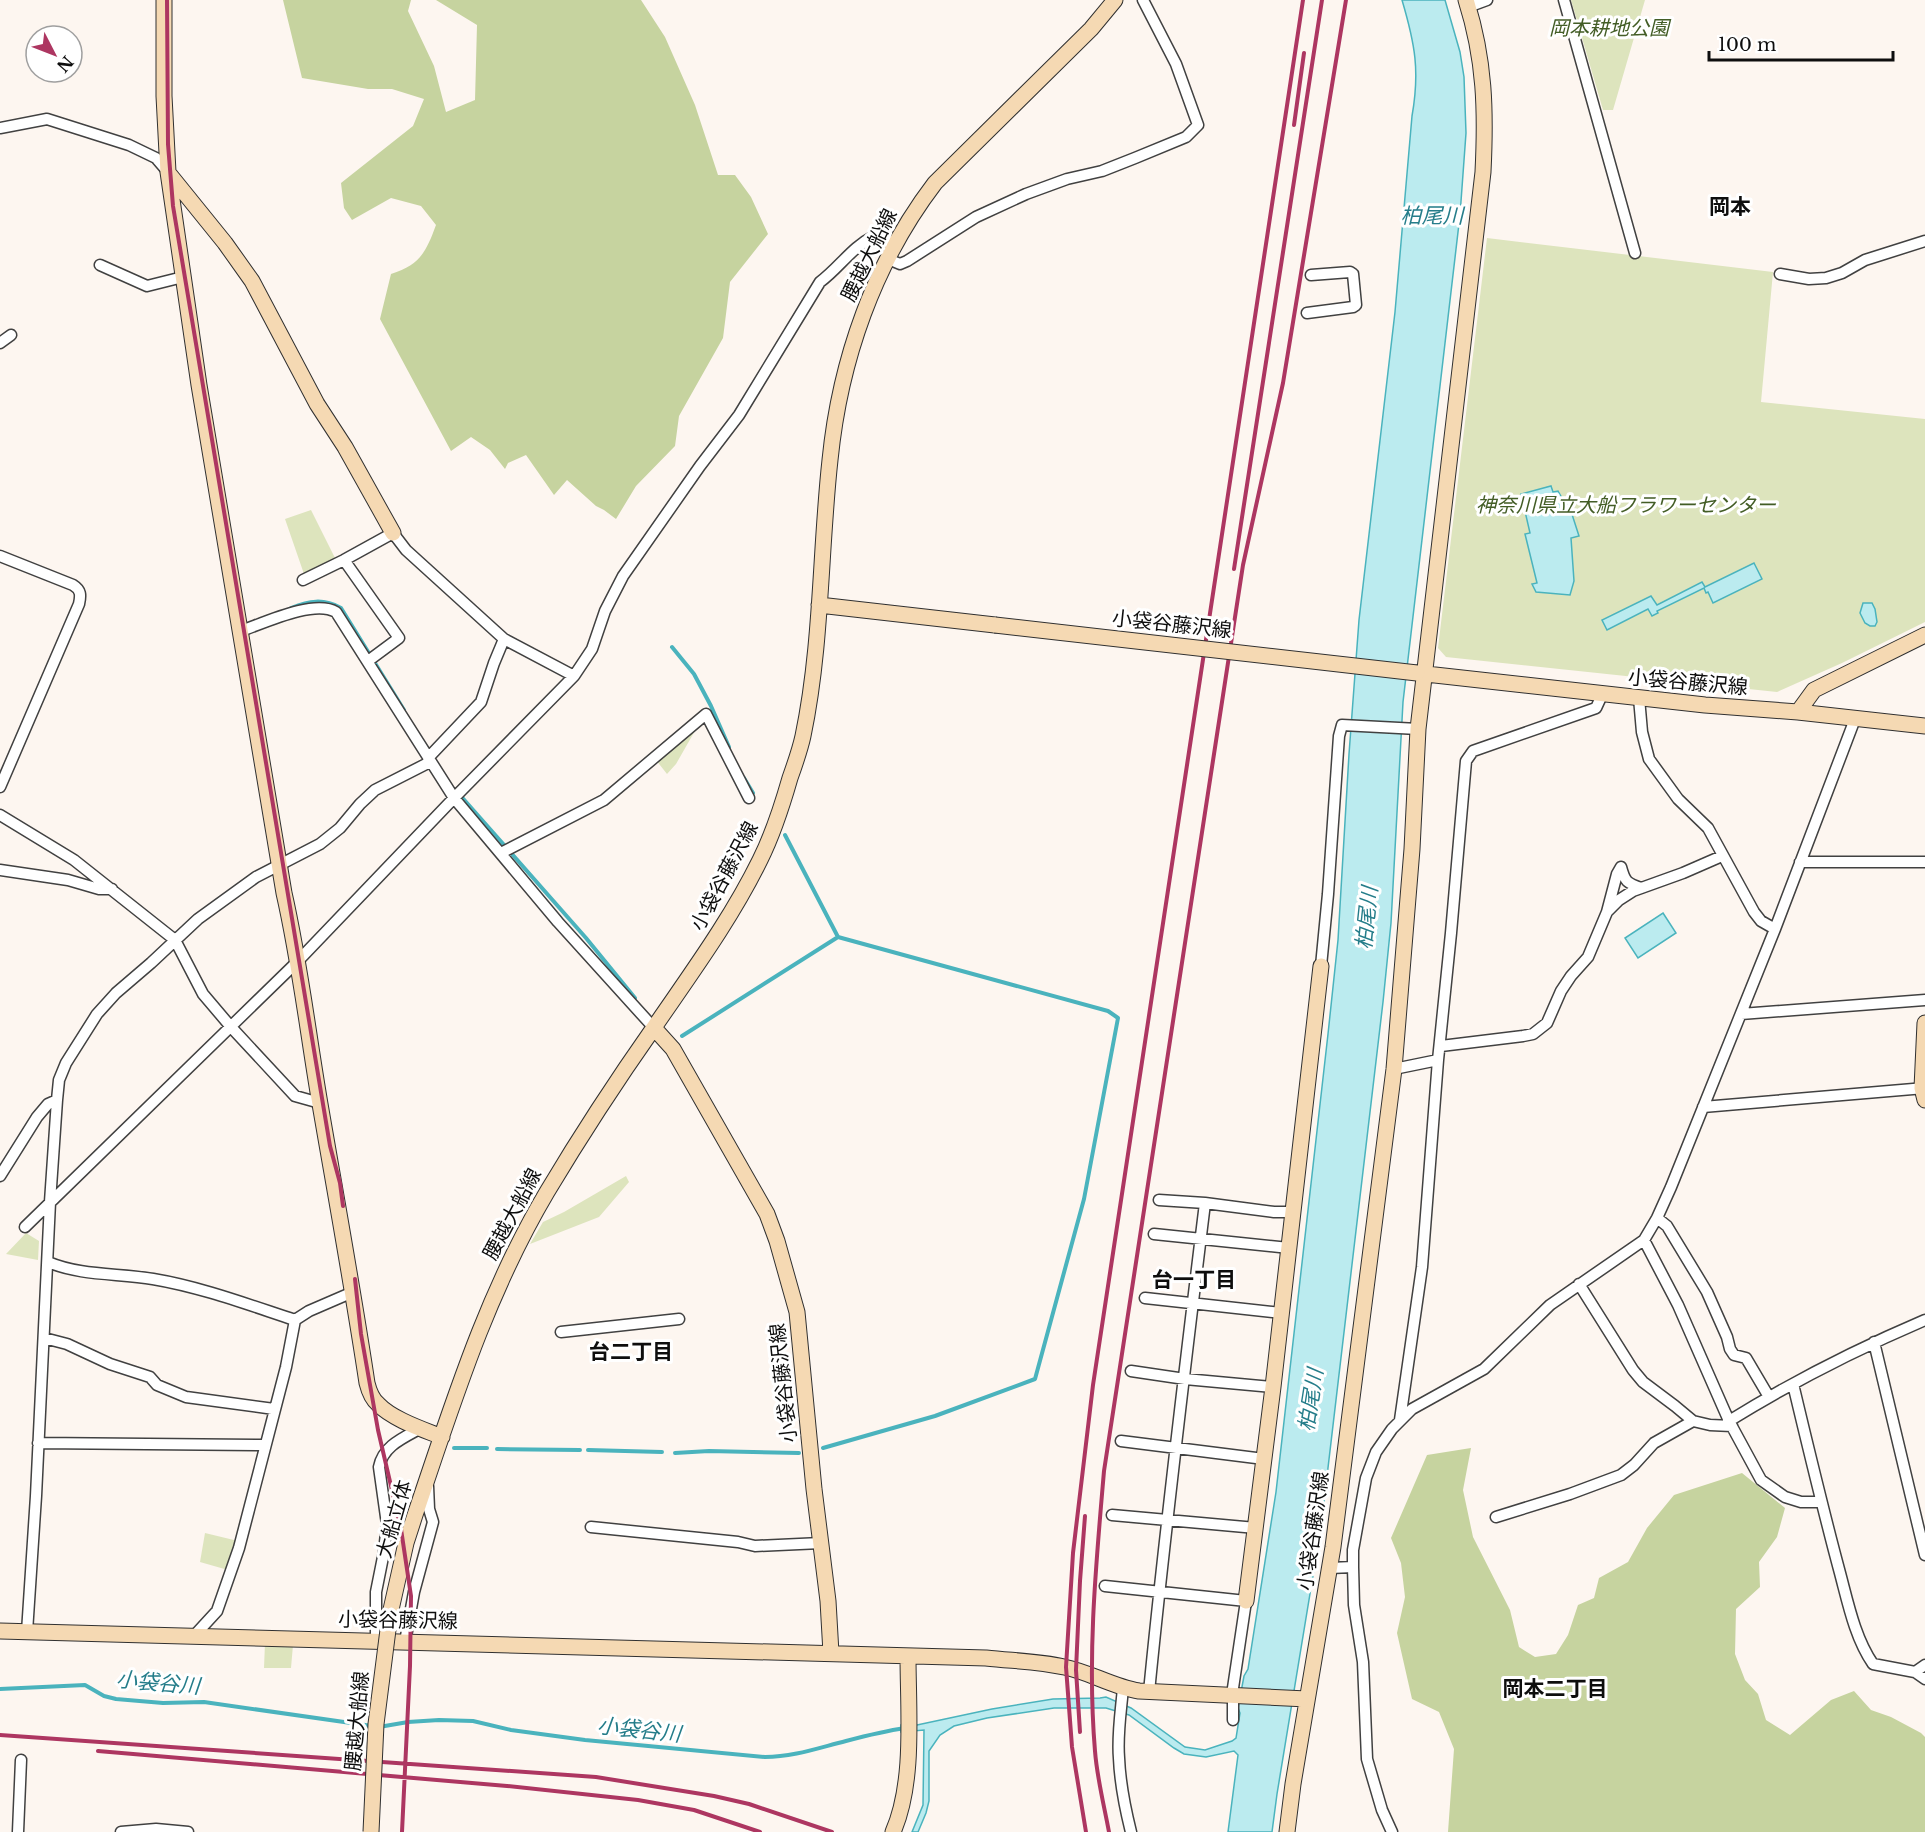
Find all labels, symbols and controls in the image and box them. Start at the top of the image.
park label: 岡本耕地公園 [1549,16,1672,40]
north arrow [24,24,84,84]
scale bar [1709,24,1894,62]
text: 100 m [1718,34,1776,56]
text: N [53,52,78,76]
district label: 岡本 [1709,194,1751,220]
water label: 柏尾川 [1401,203,1465,229]
street label: 腰越大船線 [836,205,902,305]
park label: 神奈川県立大船フラワーセンター [1476,493,1777,517]
street label: 小袋谷藤沢線 [1111,606,1233,642]
street label: 小袋谷藤沢線 [1627,665,1749,699]
street label: 小袋谷藤沢線 [685,817,763,935]
water label: 柏尾川 [1351,883,1383,951]
street label: 腰越大船線 [478,1164,546,1264]
district label: 台一丁目 [1152,1267,1236,1293]
street label: 小袋谷藤沢線 [765,1322,801,1444]
district label: 台二丁目 [589,1339,673,1365]
water label: 柏尾川 [1293,1365,1329,1433]
street label: 小袋谷藤沢線 [1293,1470,1333,1592]
street label: 大船立体 [371,1477,417,1561]
street label: 小袋谷藤沢線 [338,1607,458,1633]
water label: 小袋谷川 [115,1666,203,1700]
street label: 腰越大船線 [341,1670,373,1772]
district label: 岡本二丁目 [1503,1676,1608,1702]
water label: 小袋谷川 [596,1713,684,1748]

